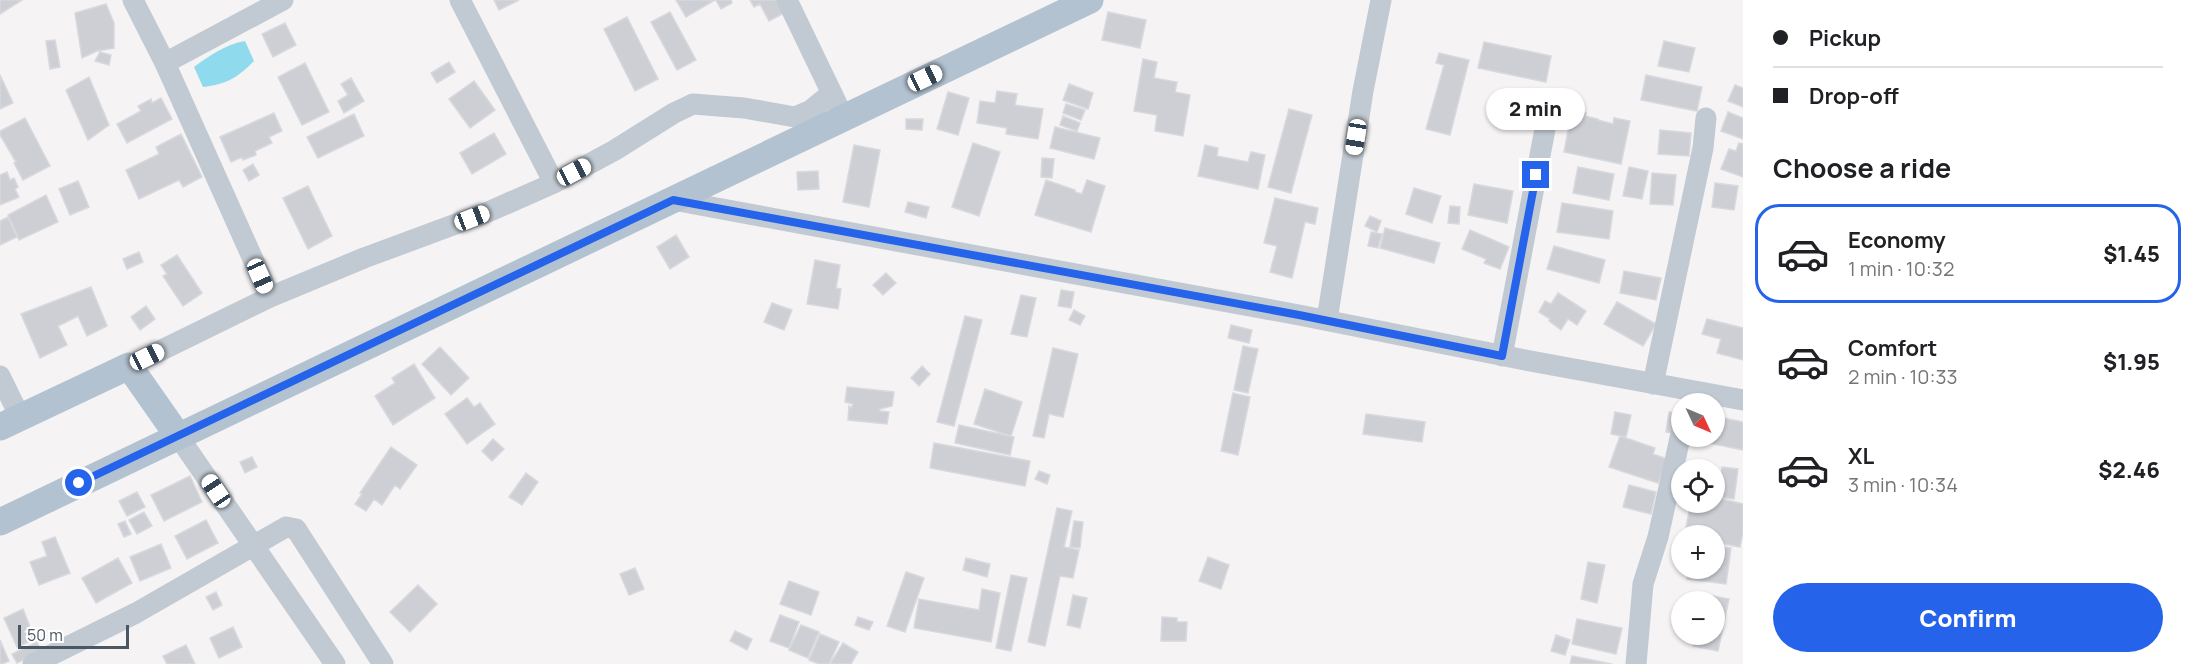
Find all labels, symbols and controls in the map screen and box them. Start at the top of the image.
text: Pickup [1809,23,1881,53]
car [905,62,945,94]
text: Drop-off [1809,81,1899,111]
callout: 2 min [1486,88,1586,130]
text: 2 min [1509,95,1562,122]
car [1344,118,1368,156]
text: Choose a ride [1773,149,1951,186]
car [554,156,594,188]
route end [1522,161,1549,188]
car [452,203,492,233]
text: Economy [1848,225,1946,255]
icon: car [1776,227,1830,281]
text: $1.45 [2103,239,2160,269]
text: 1 min · 10:32 [1848,255,1954,282]
car [244,256,276,296]
text: Comfort [1848,333,1937,363]
icon: car [1776,335,1830,389]
car [127,341,167,373]
text: $1.95 [2103,347,2160,377]
text: 2 min · 10:33 [1848,363,1958,390]
north arrow [1671,393,1725,447]
map controls [1671,393,1725,645]
text: XL [1848,441,1874,471]
icon: car [1776,443,1830,497]
text: $2.46 [2098,455,2160,485]
button: locate [1671,459,1725,513]
route start [65,469,92,496]
car [198,471,234,511]
text: 3 min · 10:34 [1848,471,1958,498]
button: + [1671,525,1725,579]
button: Confirm [1773,583,2163,652]
button: − [1671,591,1725,645]
scale bar [18,622,129,650]
text: 50 m [27,624,63,646]

